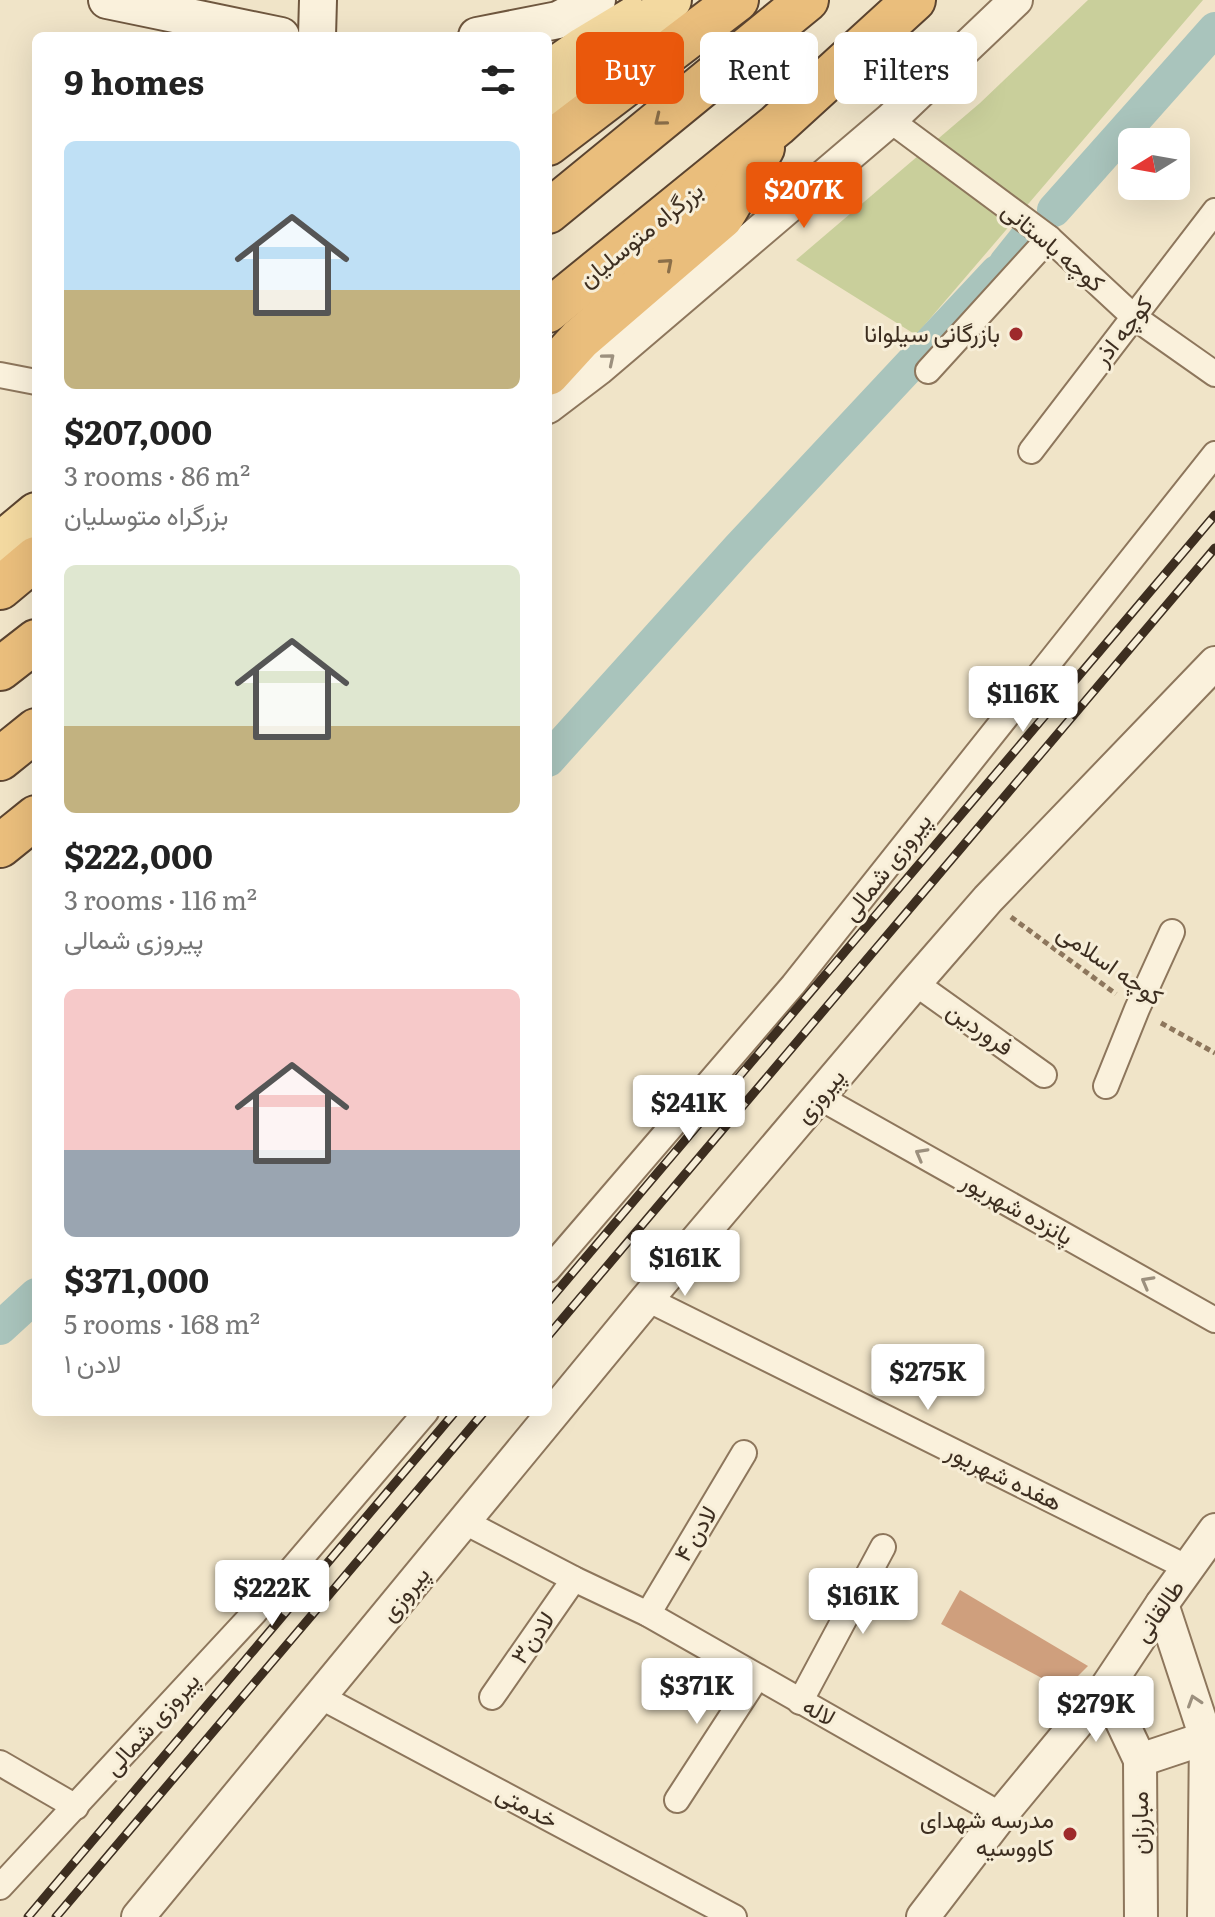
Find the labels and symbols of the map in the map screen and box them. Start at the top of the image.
one-way arrow [655,110,669,125]
north arrow [1118,128,1190,200]
pin: $207K [748,162,860,230]
street label: بزرگراه متوسلیان [569,172,709,294]
street label: کوچه باستانی [995,192,1114,299]
one-way arrow [658,259,673,274]
street label: کوچه اذر [1082,287,1160,373]
place label: بازرگانی سیلوانا [864,314,1000,349]
marker: بازرگانی سیلوانا [1007,325,1025,343]
one-way arrow [600,354,615,369]
pin: $116K [967,666,1079,734]
street label: پیروزی شمالی [832,804,939,928]
street label: کوچه اسلامی [1051,913,1172,1013]
street label: فروردین [941,991,1022,1063]
street label: پیروزی [785,1059,852,1130]
pin: $241K [633,1075,745,1143]
one-way arrow [915,1148,929,1164]
street label: پانزده شهریور [954,1161,1081,1253]
pin: $161K [629,1230,741,1298]
one-way arrow [1141,1276,1156,1292]
pin: $275K [872,1344,984,1412]
street label: هفده شهریور [940,1431,1069,1518]
street label: لادن ۴ [663,1498,724,1567]
street label: پیروزی [370,1557,437,1628]
pin: $222K [216,1560,328,1628]
pin: $161K [807,1568,919,1636]
street label: طالقانی [1123,1571,1191,1648]
street label: لادن۳ [500,1603,562,1670]
pin: $371K [641,1658,753,1726]
street label: پیروزی شمالی [94,1663,207,1783]
pin: $279K [1040,1676,1152,1744]
street label: لاله [797,1687,843,1733]
one-way arrow [1187,1695,1203,1708]
street label: خدمتی [491,1774,565,1836]
street label: مبارزان [1120,1791,1155,1855]
place label: مدرسه شهدای کاووسیه [920,1800,1054,1863]
marker: مدرسه شهدای کاووسیه [1061,1825,1079,1843]

